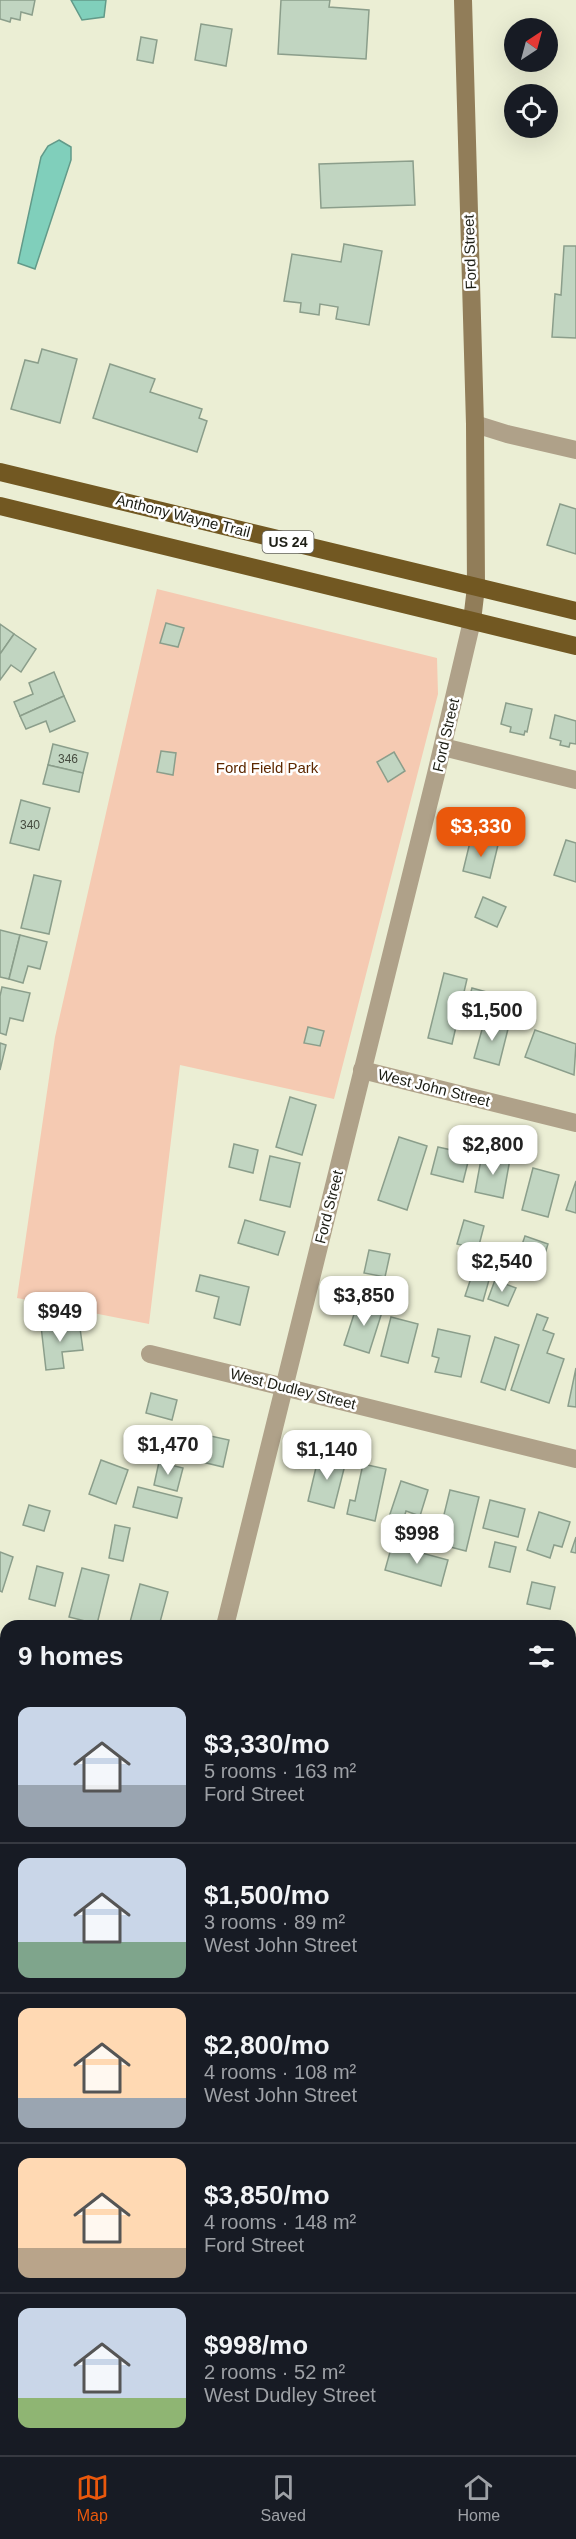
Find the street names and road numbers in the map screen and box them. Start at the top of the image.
street label: Ford Street [460,213,479,290]
street label: Anthony Wayne Trail [114,491,252,540]
road number: US 24 [262,531,314,553]
street label: Ford Street [429,696,462,773]
street label: West John Street [376,1065,493,1110]
street label: Ford Street [311,1168,346,1245]
street label: West Dudley Street [229,1365,359,1413]

